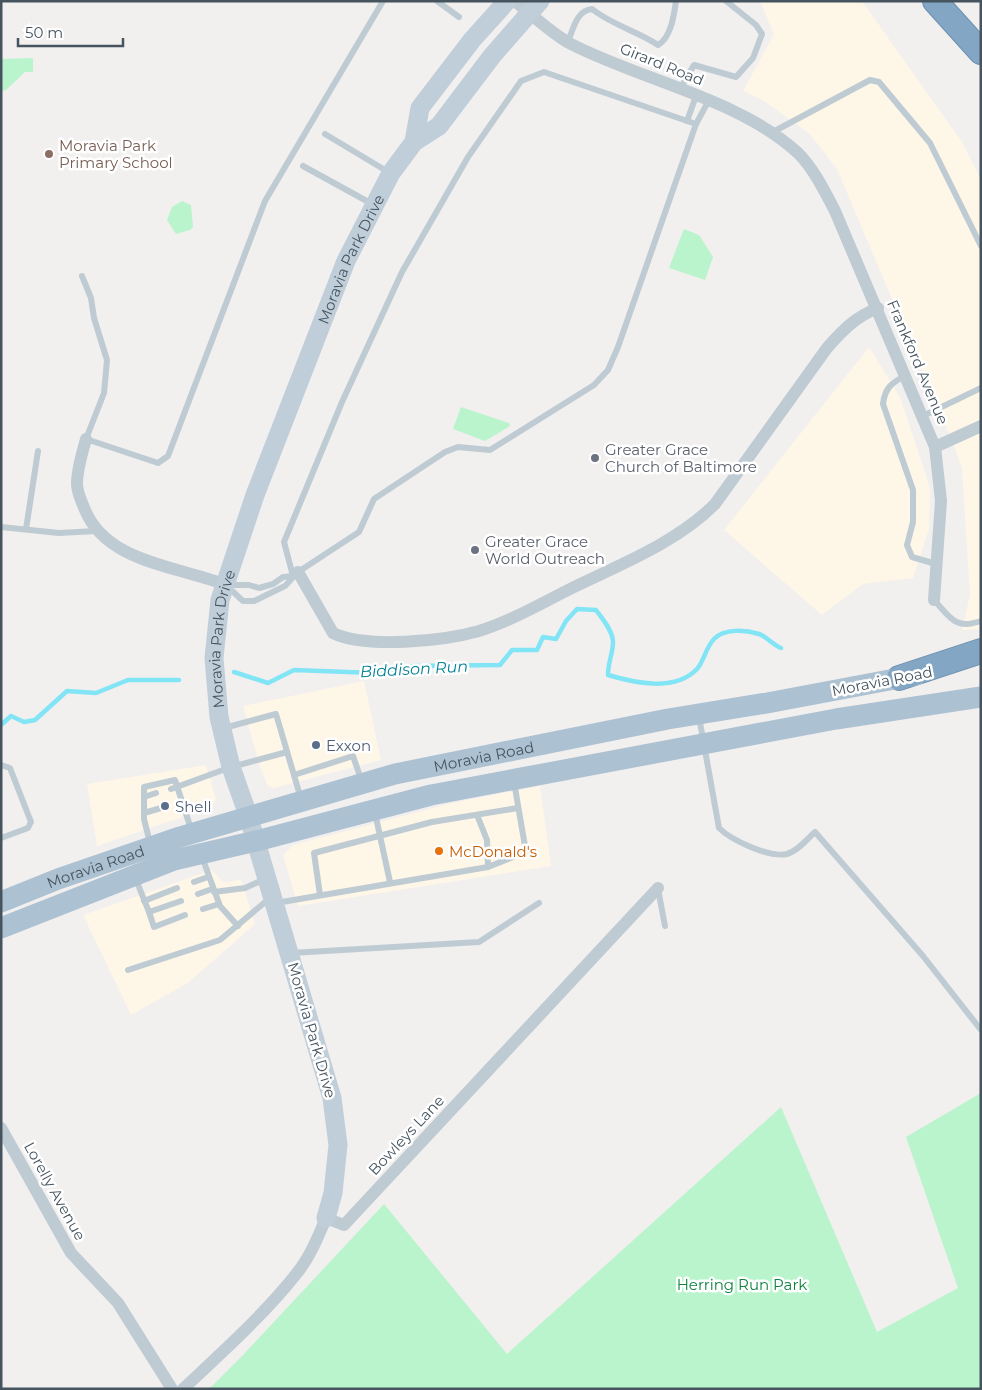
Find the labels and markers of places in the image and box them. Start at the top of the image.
place label: Moravia Park Primary School [59,136,173,172]
marker: Moravia Park Primary School [43,148,55,160]
place label: Greater Grace Church of Baltimore [605,440,757,476]
marker: Greater Grace Church of Baltimore [589,452,601,464]
place label: Greater Grace World Outreach [485,532,605,568]
marker: Greater Grace World Outreach [469,544,481,556]
place label: Exxon [326,736,371,755]
marker: Exxon [310,739,322,751]
place label: Shell [175,797,212,816]
marker: Shell [159,800,171,812]
place label: McDonald's [449,842,537,861]
marker: McDonald's [433,845,445,857]

